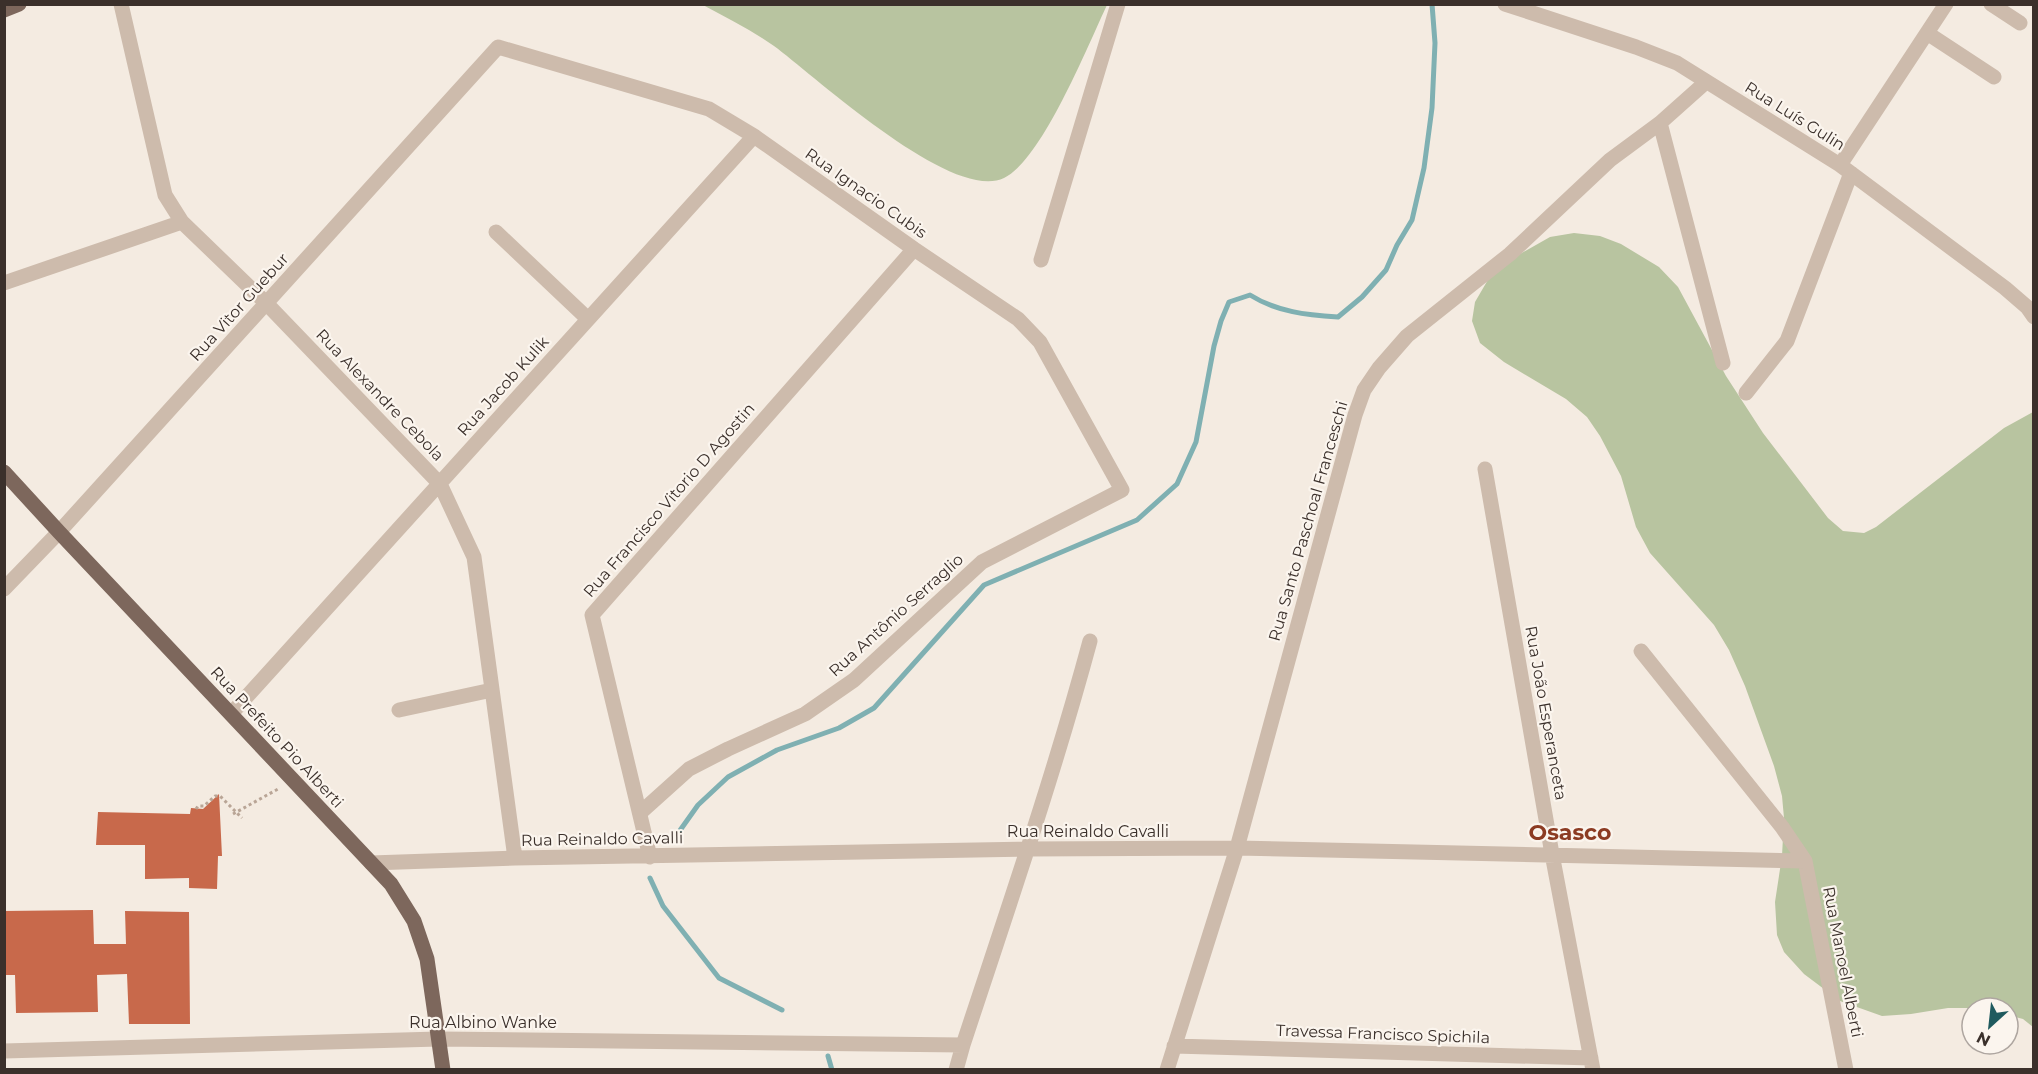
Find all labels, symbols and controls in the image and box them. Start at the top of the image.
street label: Rua Luís Gulin [1741,78,1849,154]
street label: Rua Ignacio Cubis [801,144,931,242]
street label: Rua Vitor Guebur [186,249,292,365]
street label: Rua Alexandre Cebola [312,325,448,465]
street label: Rua Jacob Kulik [453,332,553,440]
street label: Rua Francisco Vitorio D Agostin [579,399,759,601]
street label: Rua Santo Paschoal Franceschi [1265,399,1351,643]
street label: Rua Antônio Serraglio [825,550,967,680]
street label: Rua João Esperanceta [1521,624,1571,802]
street label: Rua Prefeito Pio Alberti [207,662,347,812]
district label: Osasco [1529,819,1611,846]
street label: Rua Reinaldo Cavalli [1007,822,1169,841]
street label: Rua Reinaldo Cavalli [521,828,683,850]
street label: Rua Manoel Alberti [1819,885,1867,1039]
north arrow [1960,996,2020,1056]
street label: Rua Albino Wanke [409,1013,557,1032]
street label: Travessa Francisco Spichila [1276,1021,1490,1047]
text: N [1973,1028,1993,1050]

